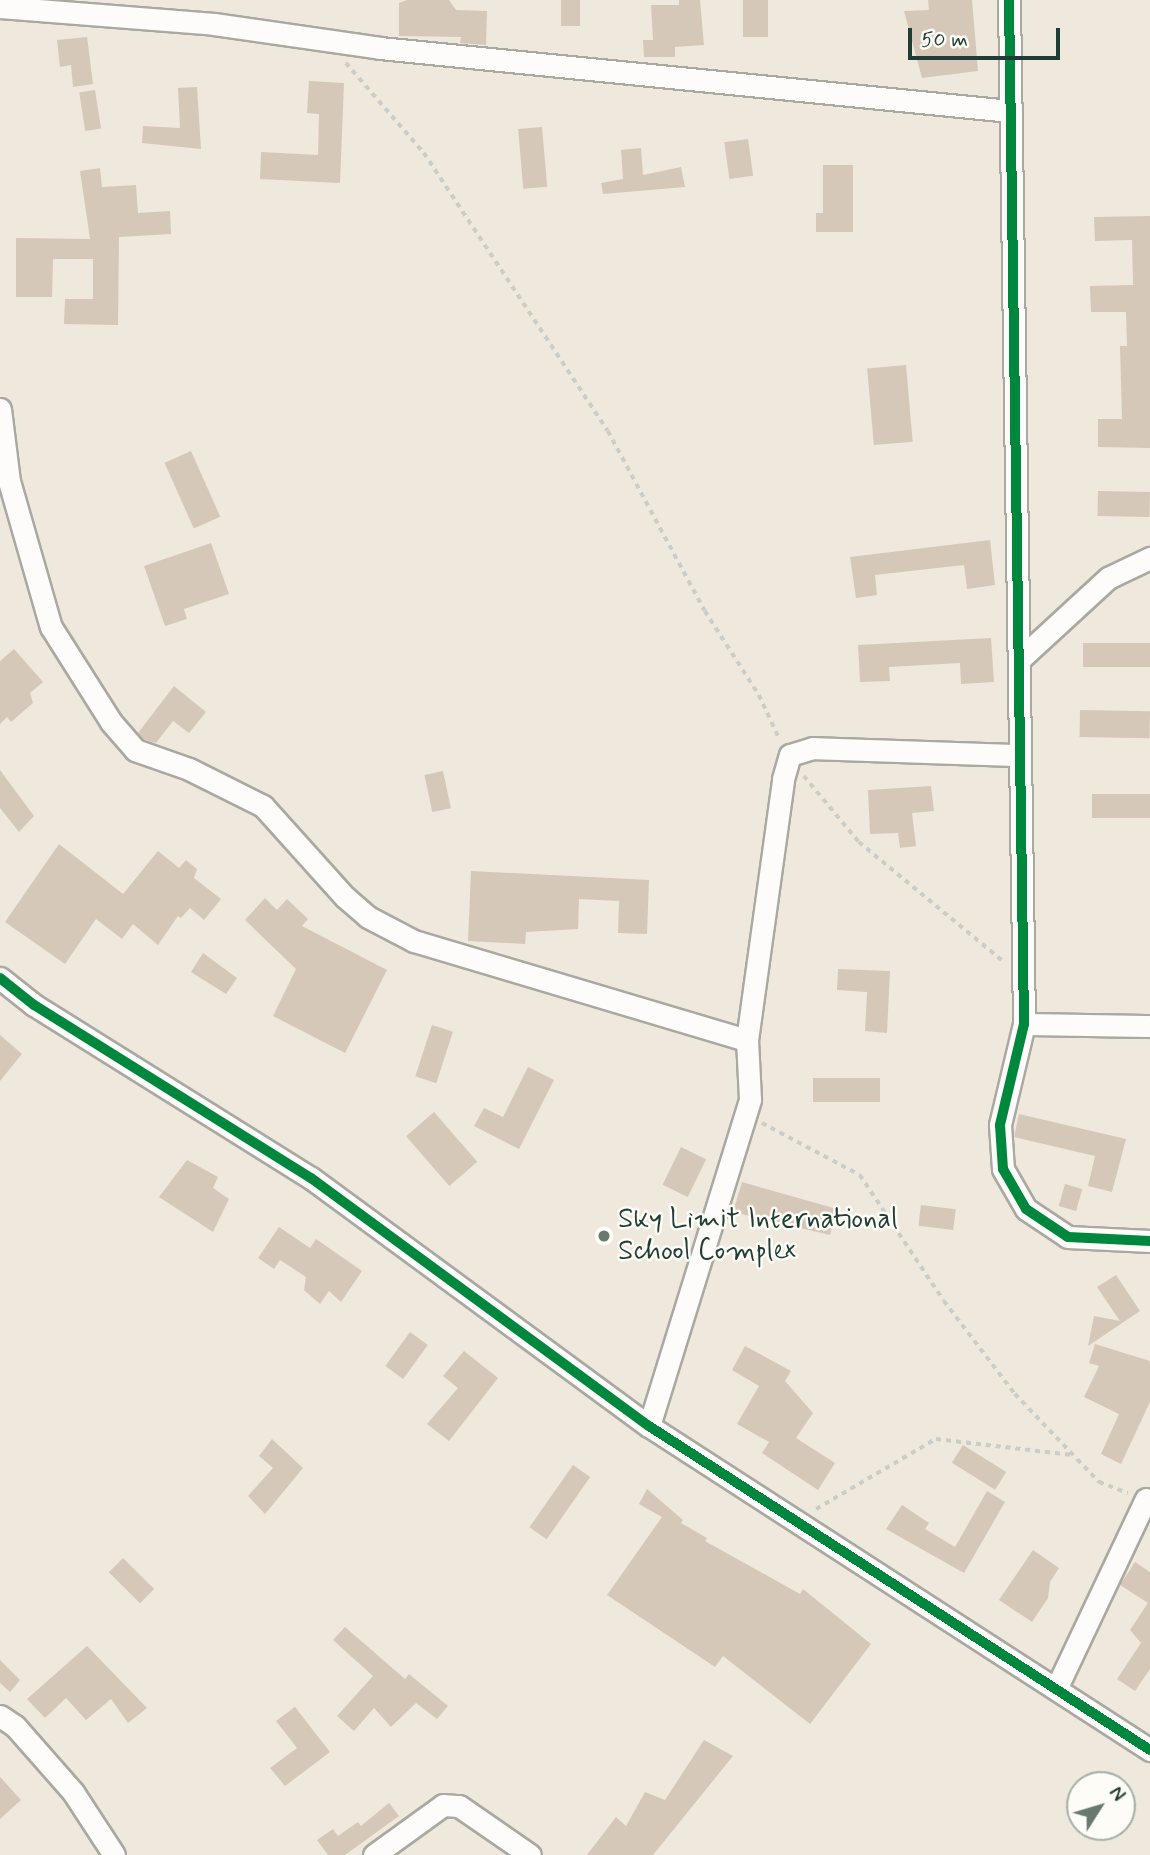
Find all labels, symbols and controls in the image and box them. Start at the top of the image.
scale bar [912,14,1064,58]
text: 50 m [921,26,968,54]
place label: Sky Limit International School Complex [618,1203,906,1269]
marker: Sky Limit International School Complex [596,1228,612,1244]
north arrow [1066,1771,1136,1841]
text: N [1103,1782,1130,1807]

